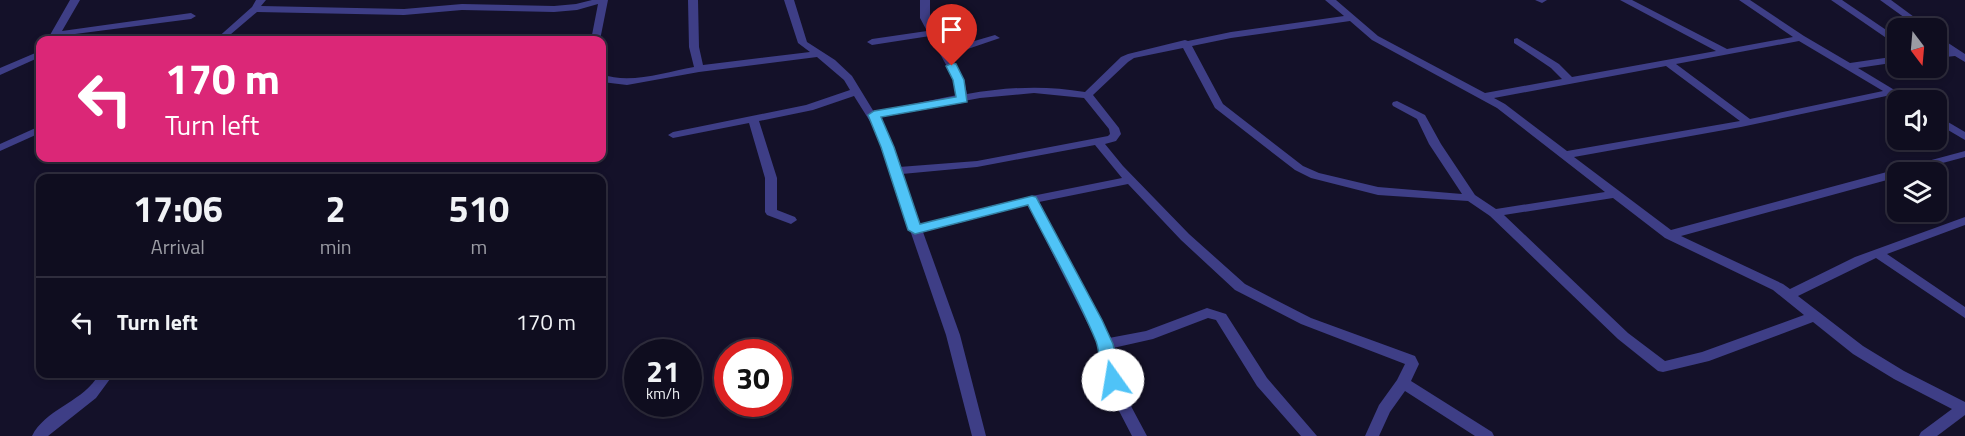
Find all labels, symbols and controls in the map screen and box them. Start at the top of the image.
pin [926,4,977,66]
icon: arrive [935,13,968,46]
north arrow [1887,18,1947,78]
map controls [1887,18,1947,222]
text: 170 m [165,46,280,110]
icon: left [66,60,144,138]
button: sound [1887,90,1947,150]
text: Turn left [165,104,259,145]
button: layers [1887,162,1947,222]
text: 17:06 [133,181,223,236]
text: 2 [326,181,346,236]
text: 510 [449,181,509,236]
text: Arrival [151,231,205,262]
text: min [320,231,352,262]
text: m [470,231,487,262]
text: Turn left [117,305,198,339]
text: 170 m [516,305,576,339]
icon: left [66,306,99,339]
speed limit sign: 30 [714,339,792,417]
text: 21 [646,348,680,394]
position arrow [1081,348,1145,412]
text: km/h [646,382,680,405]

